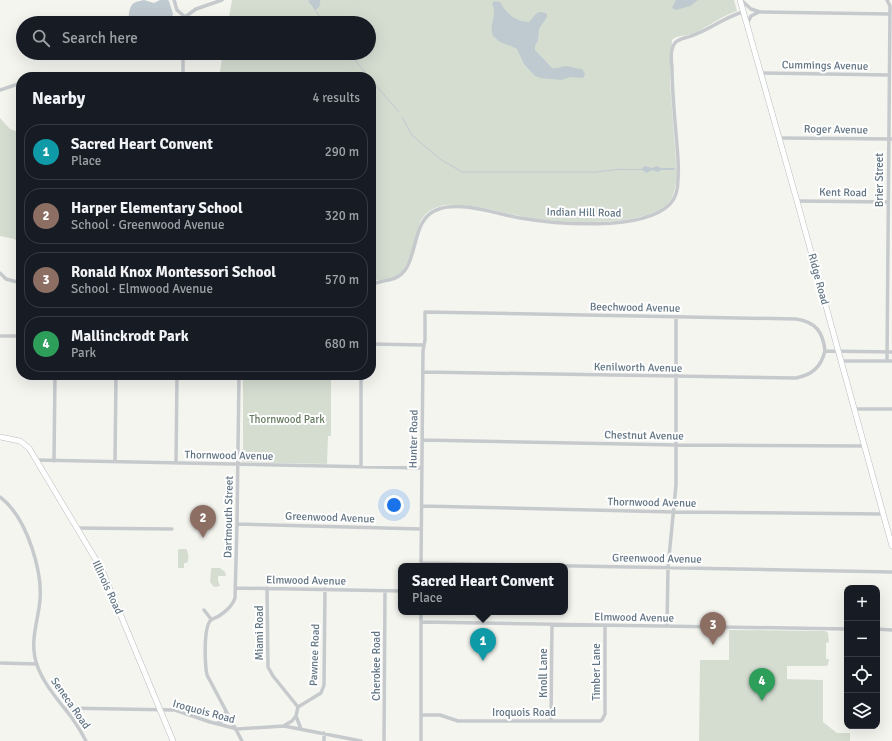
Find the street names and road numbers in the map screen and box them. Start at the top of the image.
street label: Cummings Avenue [782,58,868,73]
street label: Roger Avenue [804,122,868,137]
street label: Brier Street [873,153,886,207]
street label: Kent Road [819,186,867,199]
street label: Indian Hill Road [547,205,622,220]
street label: Ridge Road [805,252,832,306]
street label: Beechwood Avenue [590,300,680,315]
street label: Kenilworth Avenue [594,360,682,375]
street label: Hunter Road [406,409,421,468]
street label: Chestnut Avenue [604,428,684,443]
street label: Thornwood Avenue [184,448,274,463]
street label: Dartmouth Street [221,476,236,558]
street label: Thornwood Avenue [607,495,697,510]
street label: Greenwood Avenue [285,509,375,526]
street label: Greenwood Avenue [612,551,702,566]
street label: Illinois Road [89,558,126,616]
street label: Elmwood Avenue [266,573,346,588]
street label: Miami Road [253,605,266,661]
street label: Elmwood Avenue [594,610,674,625]
street label: Pawnee Road [307,623,322,686]
street label: Cherokee Road [370,631,383,701]
street label: Timber Lane [590,643,603,701]
street label: Knoll Lane [537,648,550,698]
street label: Seneca Road [48,675,93,732]
street label: Iroquois Road [171,697,237,726]
street label: Iroquois Road [492,706,556,719]

